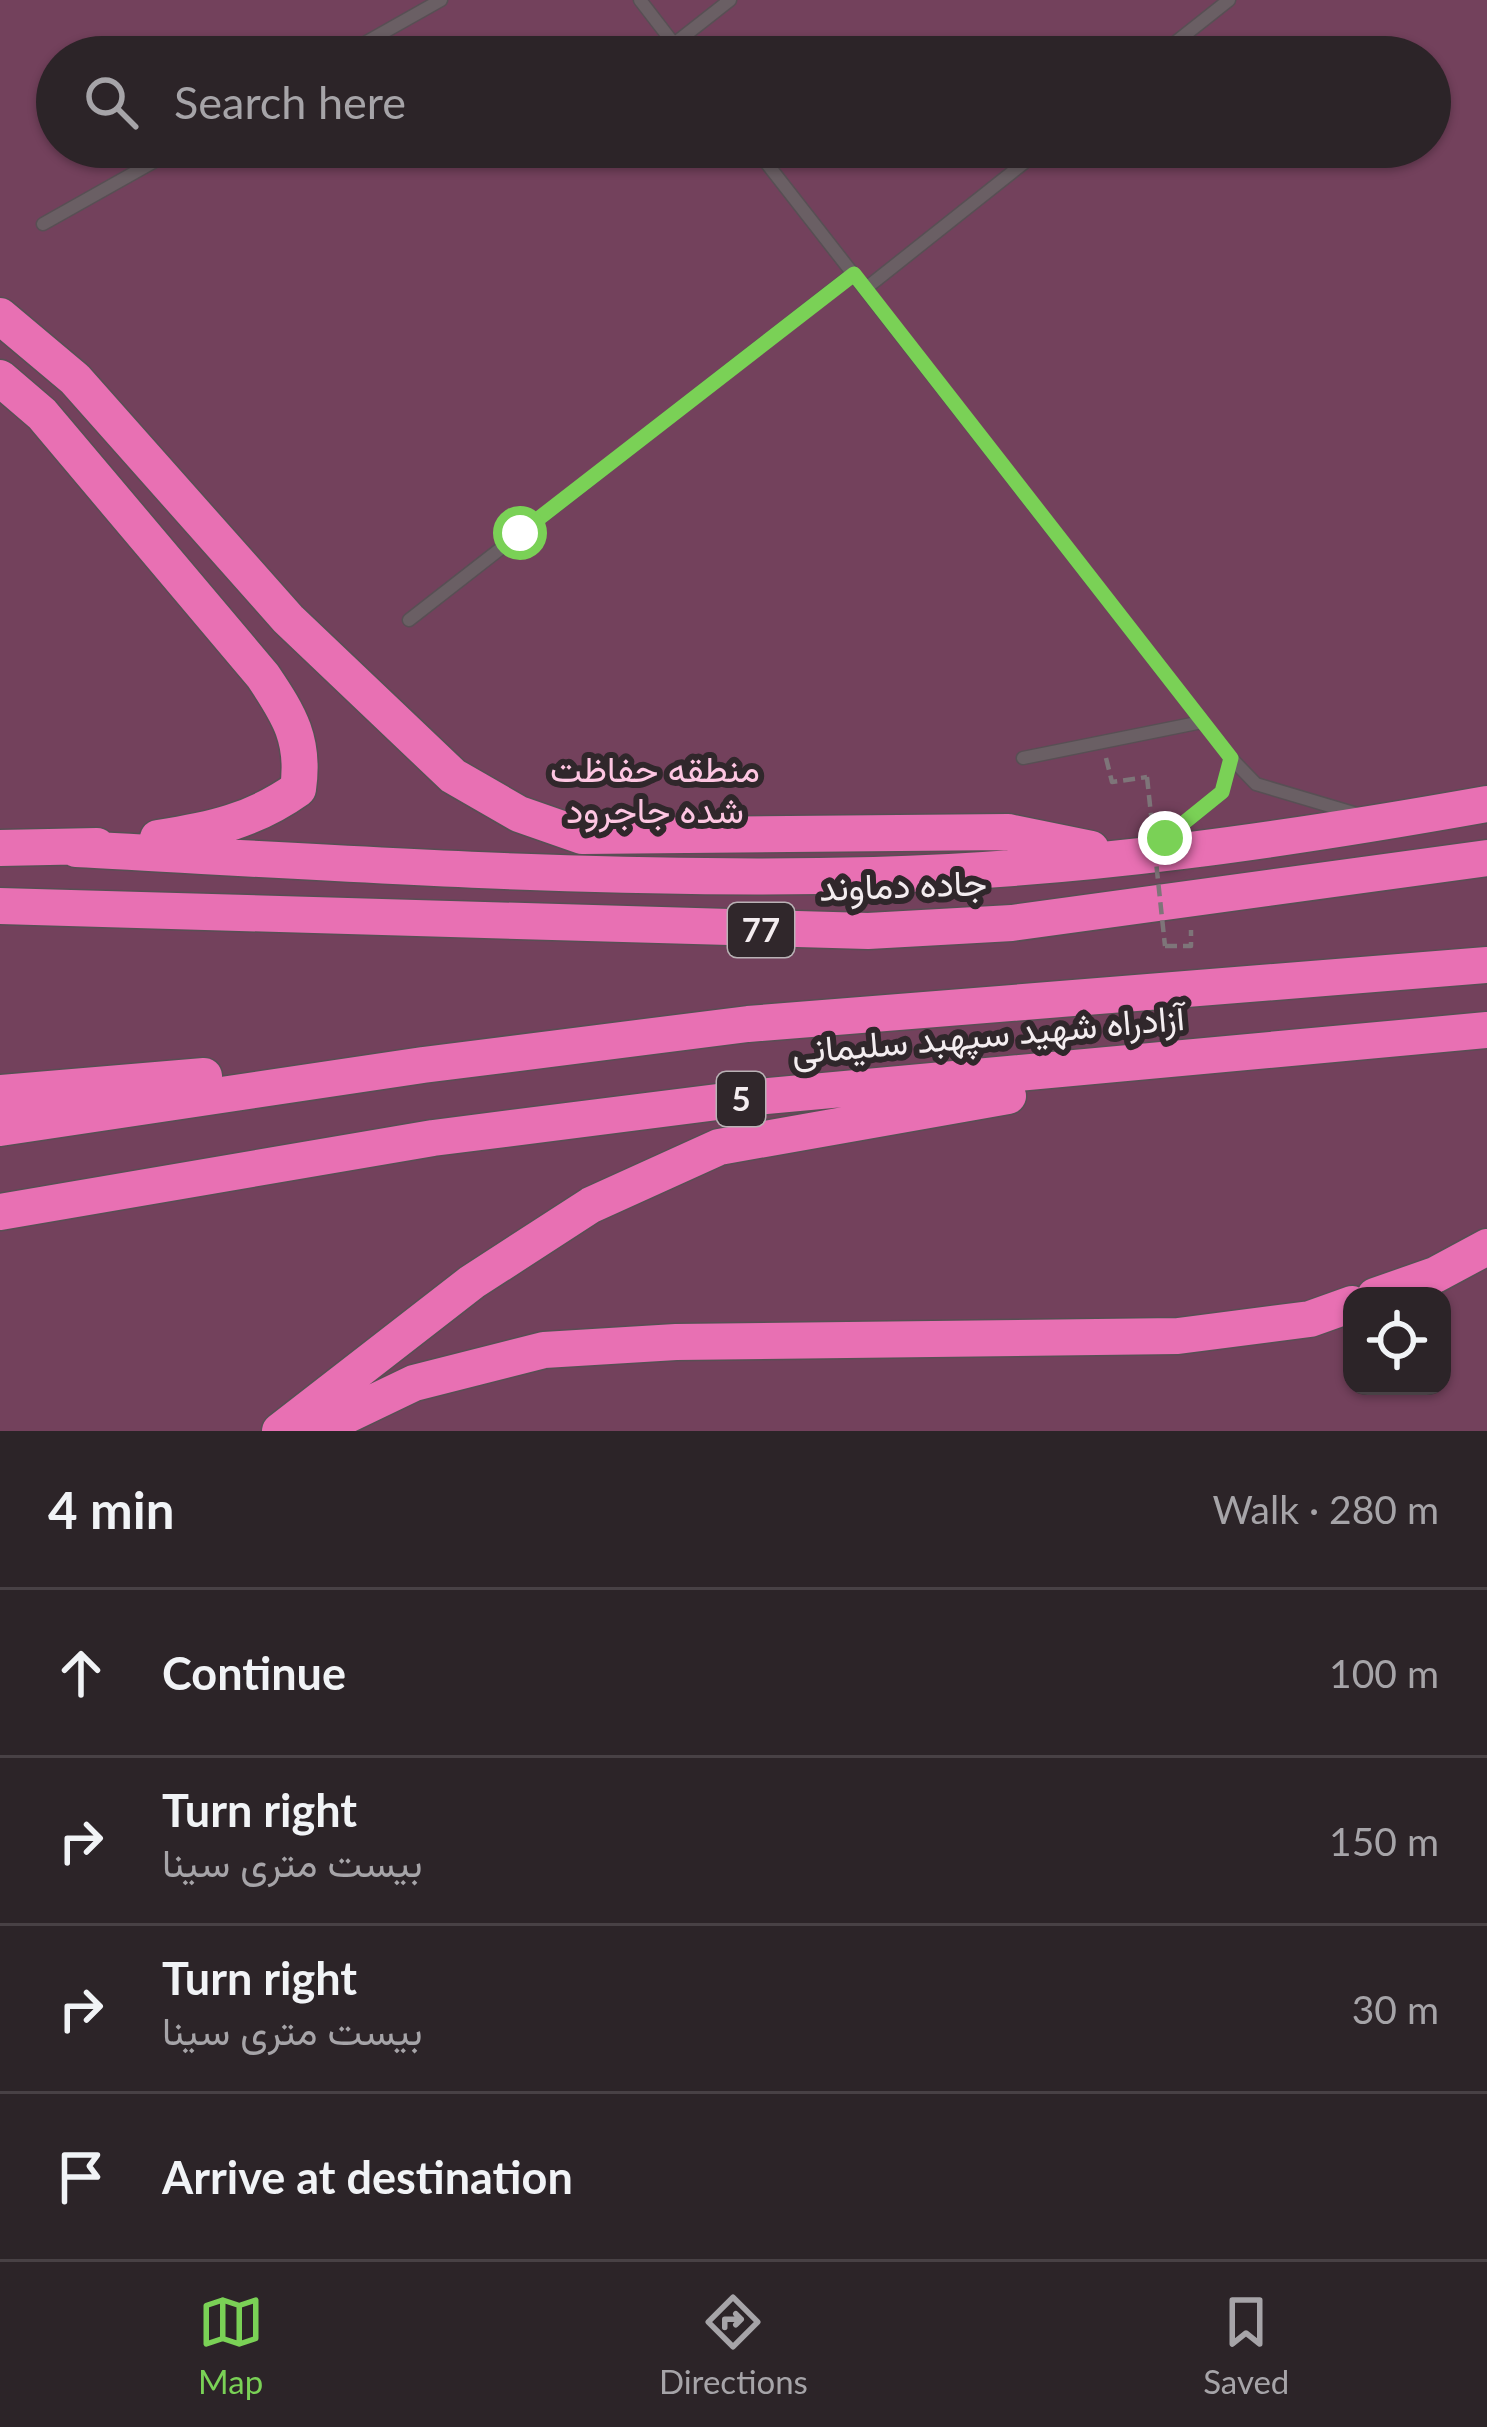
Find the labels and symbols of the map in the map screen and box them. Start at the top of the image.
route start [493,506,547,560]
park label: منطقه حفاظت شده جاجرود [550,746,760,833]
route end [1138,811,1192,865]
street label: جاده دماوند [818,859,988,911]
road number: 77 [728,903,794,957]
street label: آزادراه شهید سپهبد سلیمانی [790,994,1189,1076]
road number: 5 [717,1072,765,1126]

